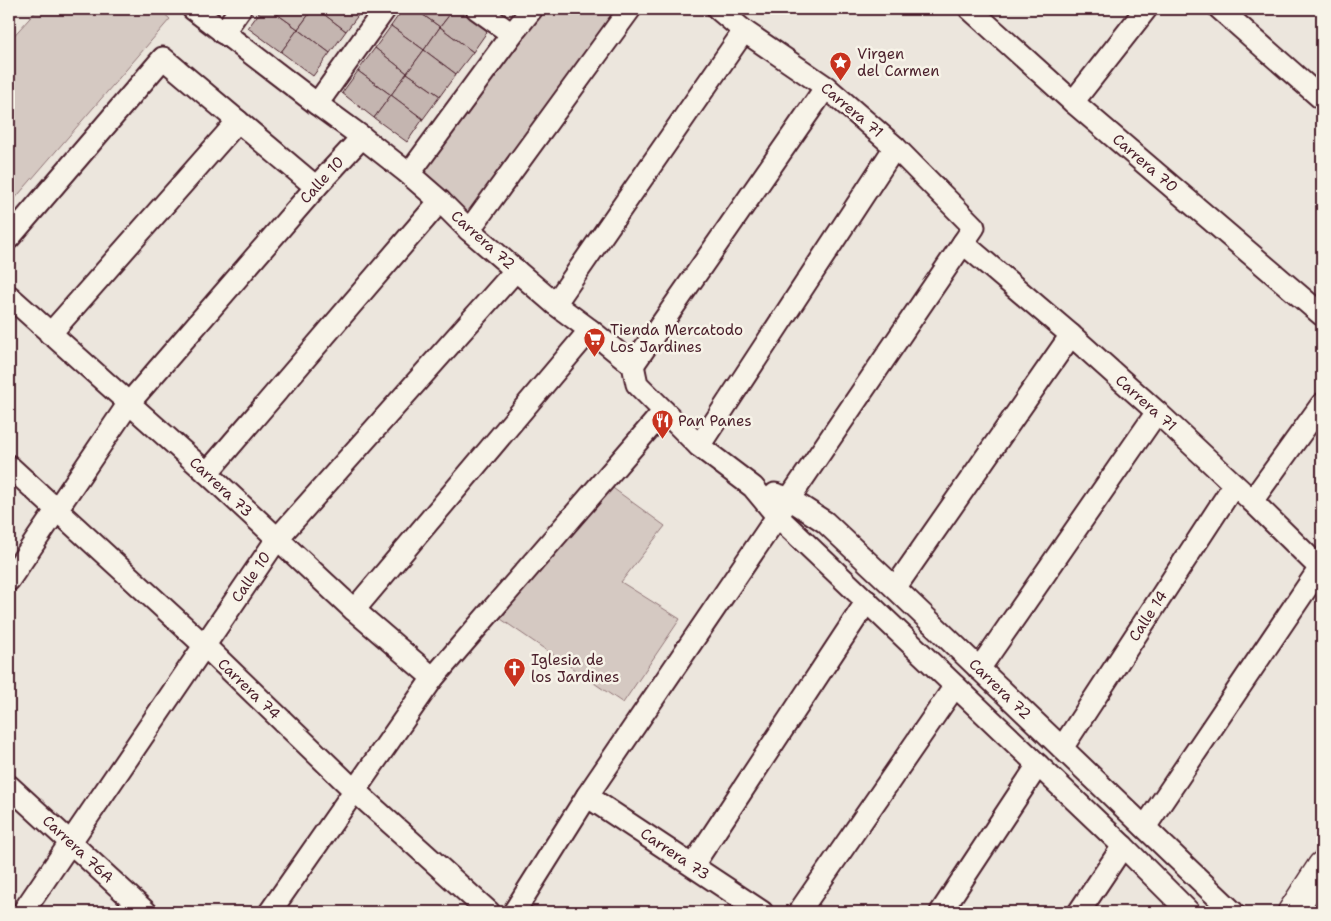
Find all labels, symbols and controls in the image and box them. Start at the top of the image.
place label: Virgen del Carmen [857,44,940,81]
place icon: Virgen del Carmen [829,51,853,82]
street label: Carrera 71 [817,78,887,142]
street label: Carrera 70 [1108,129,1182,197]
street label: Calle 10 [295,152,349,208]
street label: Carrera 72 [447,206,519,274]
place label: Tienda Mercatodo Los Jardines [610,320,743,357]
supermarket icon: Tienda Mercatodo Los Jardines [582,327,606,358]
street label: Carrera 71 [1111,370,1181,436]
restaurant icon: Pan Panes [650,409,674,440]
place label: Pan Panes [678,411,752,431]
street label: Carrera 73 [185,453,257,521]
street label: Calle 10 [227,548,275,606]
street label: Calle 14 [1124,587,1172,645]
place label: Iglesia de los Jardines [531,650,619,687]
street label: Carrera 74 [213,654,285,724]
street label: Carrera 72 [964,654,1036,724]
church icon: Iglesia de los Jardines [503,657,527,688]
street label: Carrera 76A [38,811,118,887]
street label: Carrera 73 [636,823,714,885]

